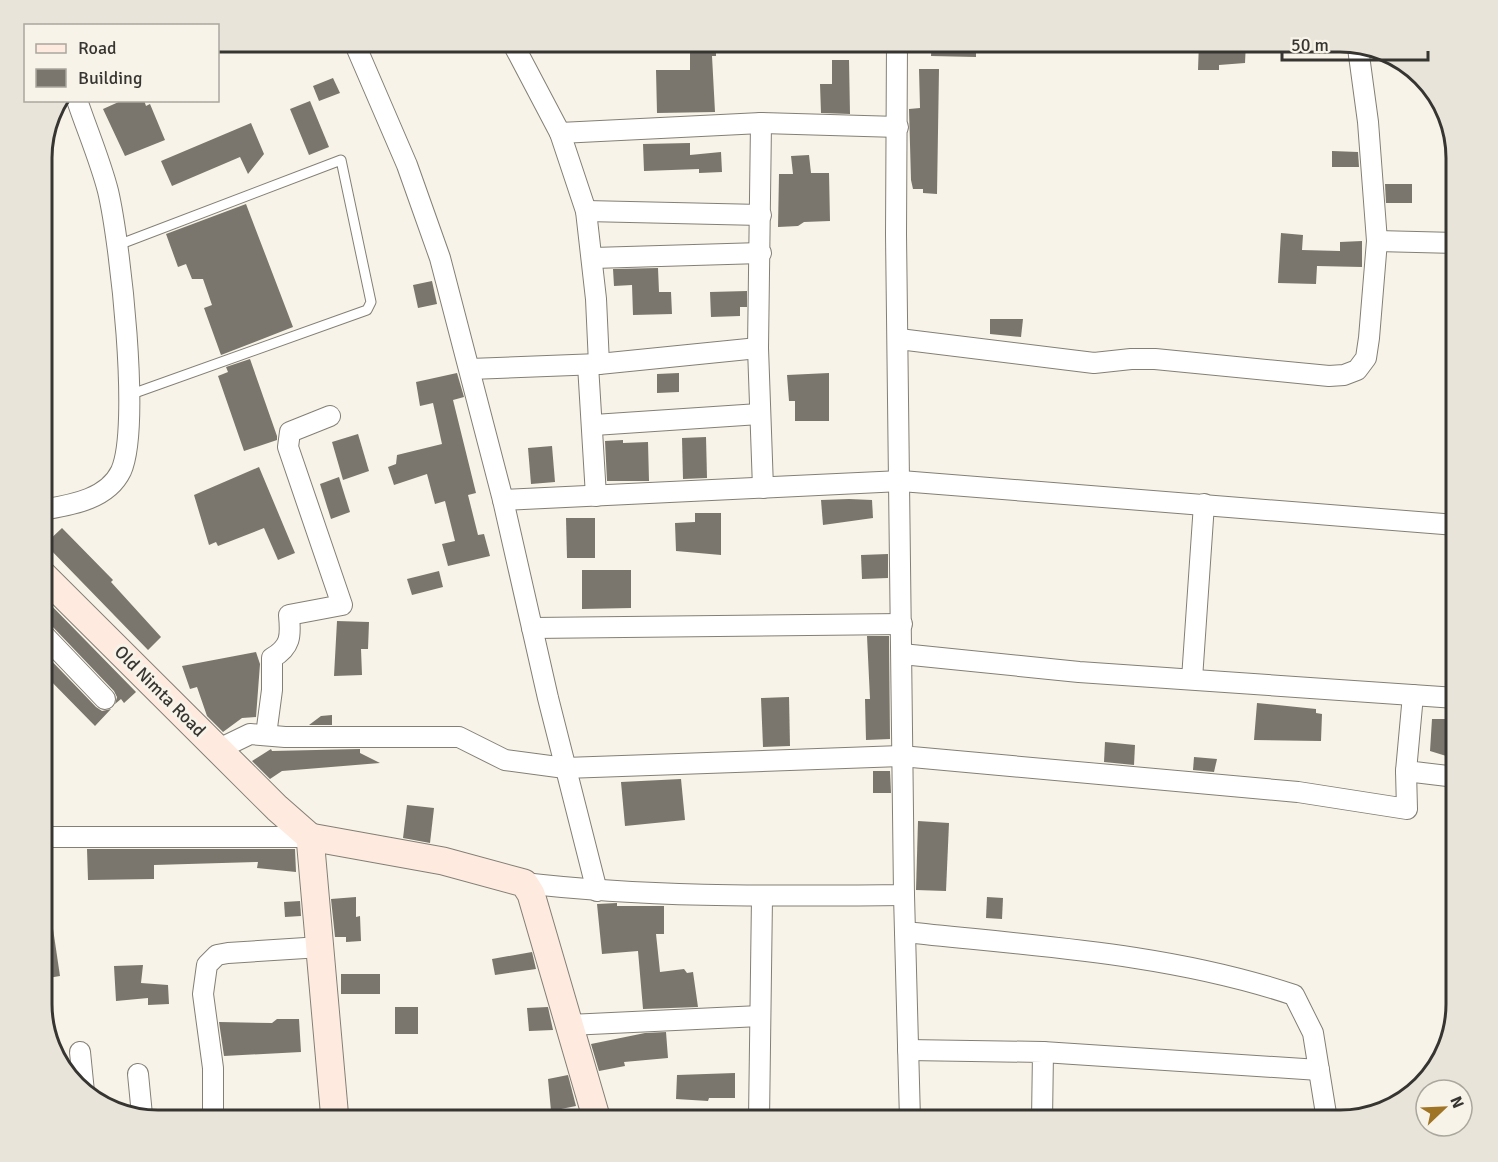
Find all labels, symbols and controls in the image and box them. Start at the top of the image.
legend [24,24,219,102]
scale bar [1282,24,1428,62]
text: 50 m [1291,34,1329,56]
text: Road [78,37,117,59]
text: Building [78,67,142,89]
street label: Old Nimta Road [110,641,210,741]
north arrow [1414,1078,1474,1138]
text: N [1446,1093,1468,1112]

